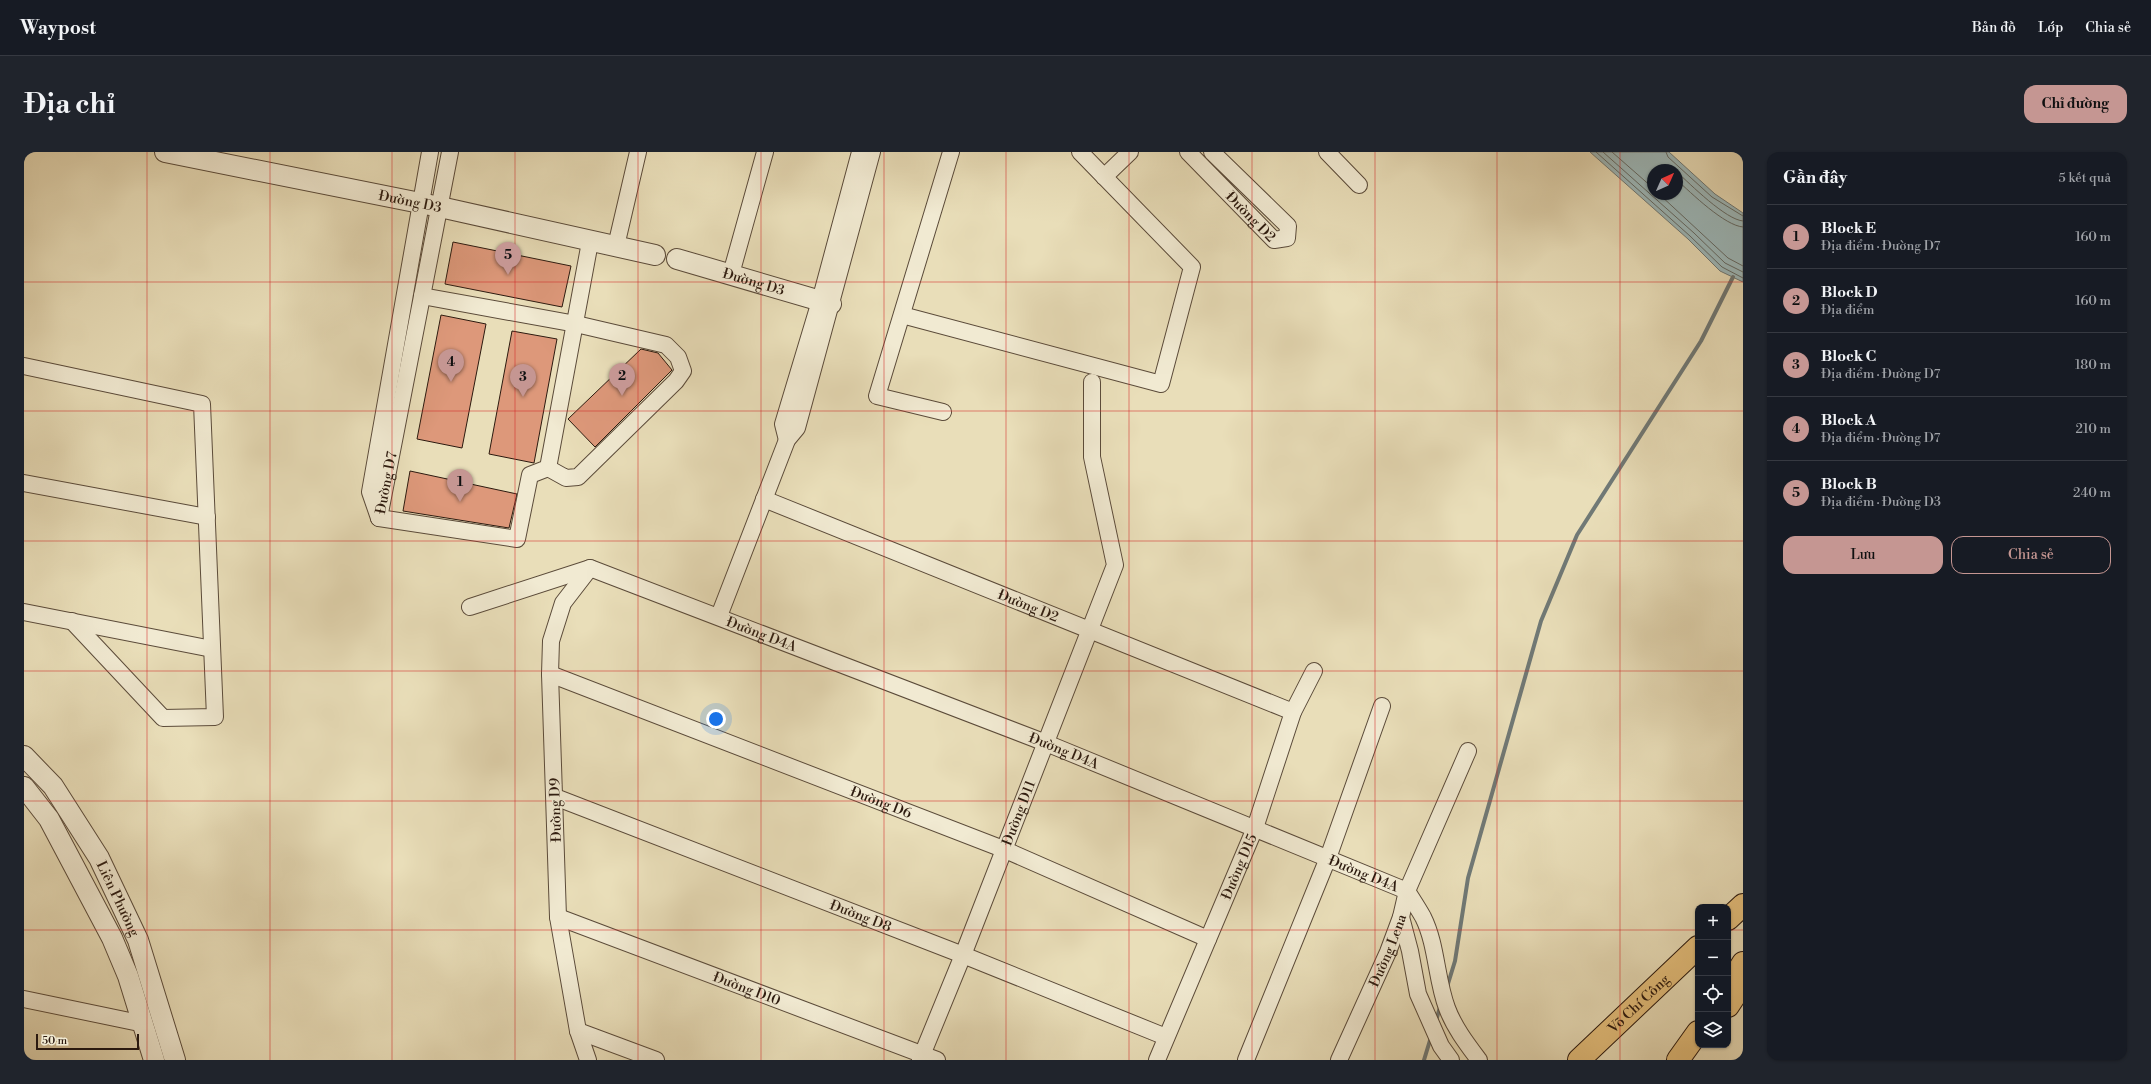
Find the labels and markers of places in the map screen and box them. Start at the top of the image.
pin: 5 [495,242,521,275]
pin: 4 [438,349,464,382]
pin: 2 [609,363,635,396]
pin: 3 [510,364,536,397]
pin: 1 [447,469,473,502]

